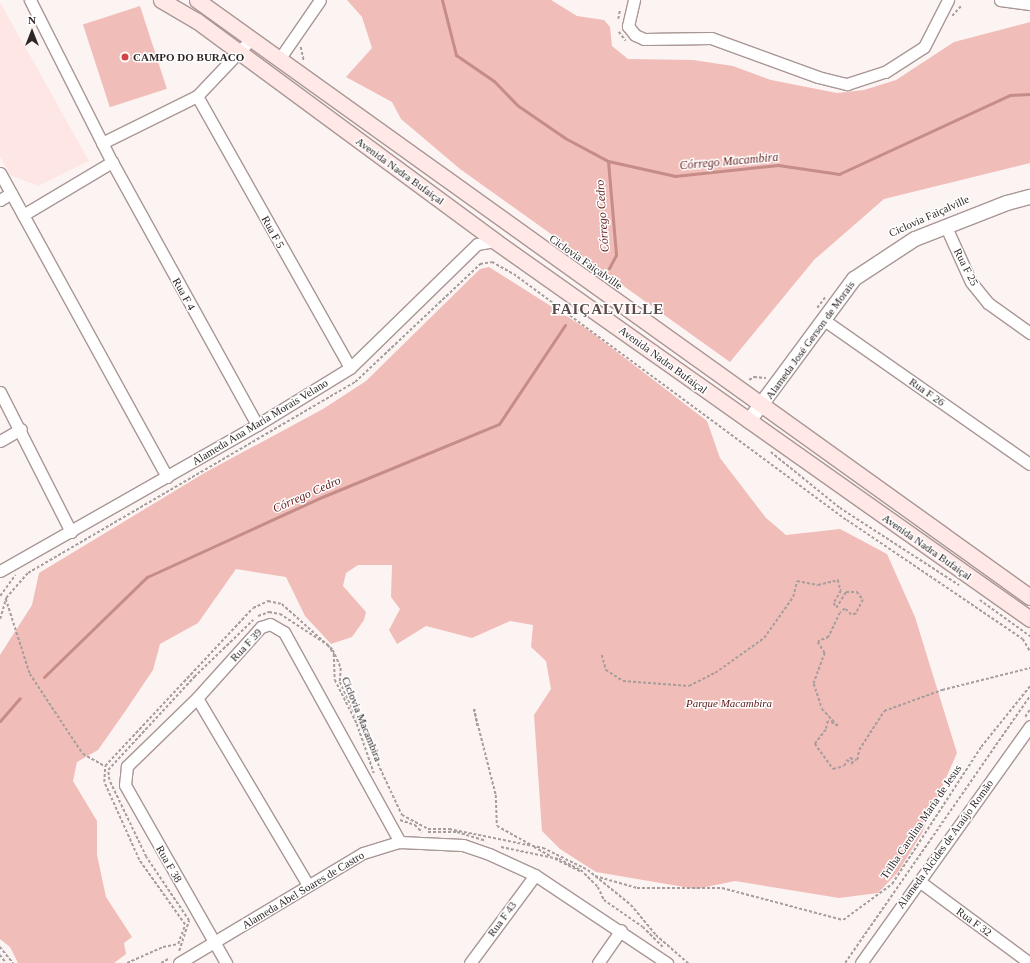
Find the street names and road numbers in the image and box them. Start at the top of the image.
street label: Avenida Nadra Bufaiçal [353,134,447,208]
street label: Ciclovia Faiçalville [887,192,971,240]
street label: Rua F 5 [259,214,287,250]
street label: Ciclovia Faiçalville [547,232,625,292]
street label: Rua F 25 [951,246,981,288]
street label: Rua F 4 [170,276,198,312]
street label: Alameda José Gerson de Morais [763,278,857,402]
street label: Avenida Nadra Bufaiçal [616,323,710,397]
street label: Rua F 26 [907,375,947,409]
street label: Alameda Ana Maria Morais Velano [189,376,331,468]
street label: Avenida Nadra Bufaiçal [880,511,974,583]
street label: Rua F 39 [227,626,265,664]
street label: Ciclovia Macambira [339,675,385,763]
street label: Trilha Carolina Maria de Jesus [878,762,964,882]
street label: Alameda Alcides de Araújo Romão [894,777,996,911]
street label: Rua F 38 [153,843,185,885]
street label: Alameda Abel Soares de Castro [239,848,367,932]
street label: Rua F 43 [485,899,519,939]
street label: Rua F 32 [954,905,994,939]

